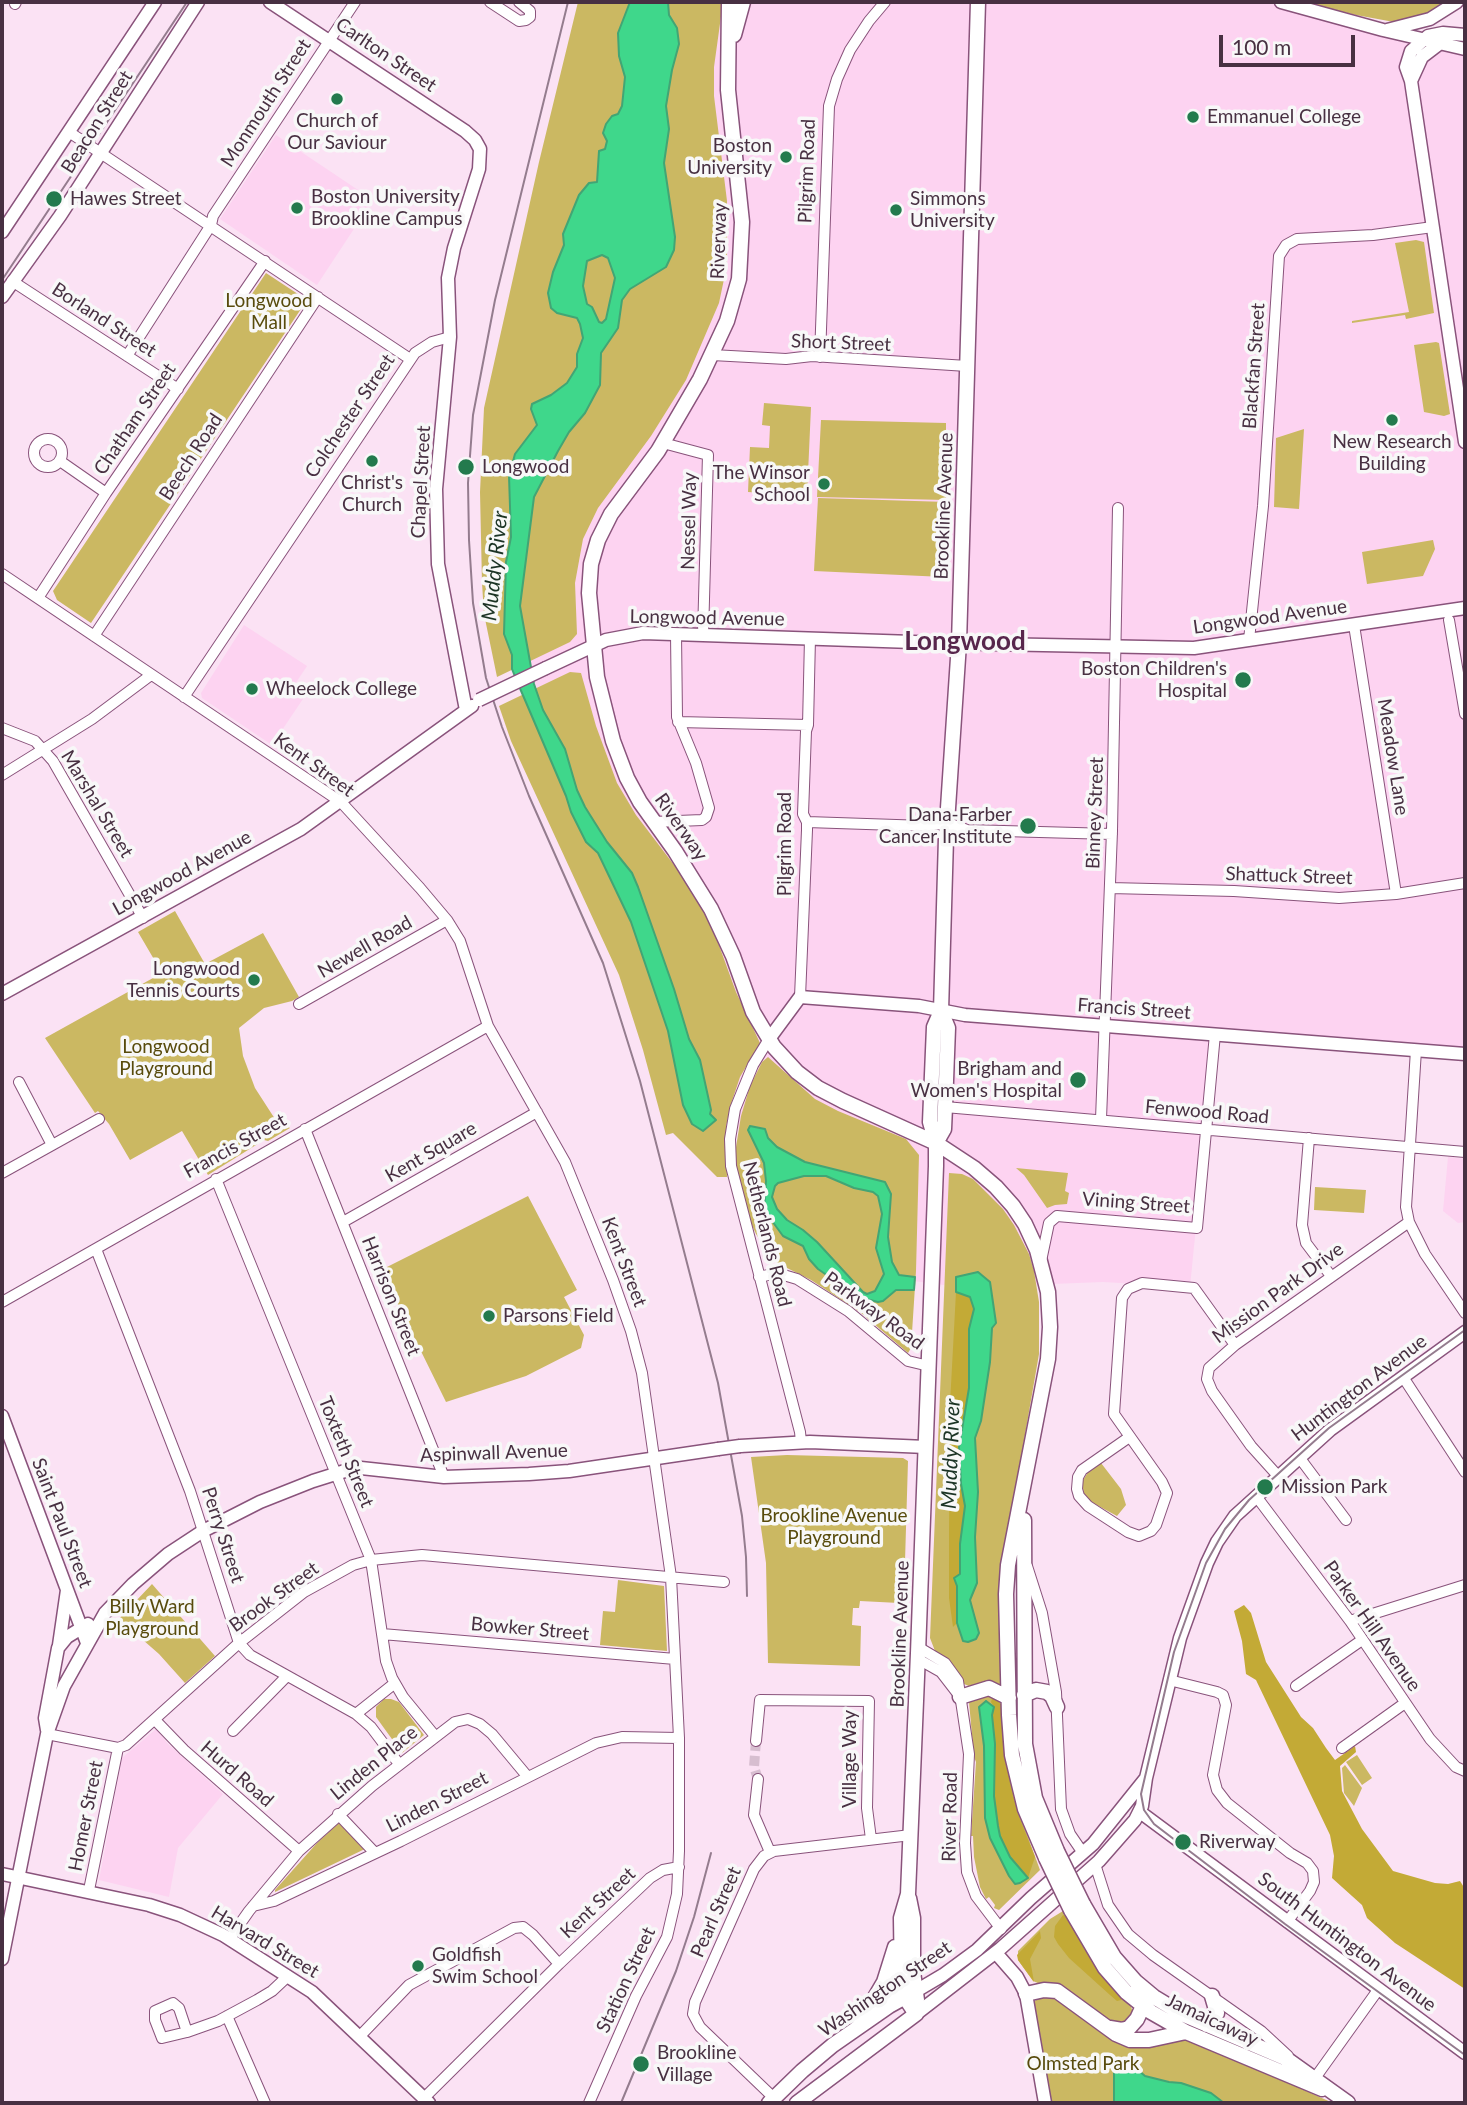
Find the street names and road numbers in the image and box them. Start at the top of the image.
street label: Carlton Street [331,13,441,97]
street label: Monmouth Street [216,35,316,171]
street label: Beacon Street [56,66,138,178]
street label: Pilgrim Road [794,118,820,224]
street label: Riverway [706,202,732,280]
street label: Borland Street [48,278,160,362]
street label: Blackfan Street [1238,302,1270,430]
street label: Short Street [791,330,891,356]
street label: Colchester Street [300,350,400,482]
street label: Chatham Street [89,359,181,479]
street label: Beech Road [155,409,227,505]
street label: Chapel Street [407,425,435,539]
street label: Brookline Avenue [930,432,958,580]
street label: Nessel Way [677,472,701,570]
street label: Longwood Avenue [1192,595,1348,639]
street label: Longwood Avenue [629,605,785,631]
street label: Meadow Lane [1373,697,1413,817]
street label: Kent Street [269,728,359,802]
street label: Marshal Street [56,746,138,862]
street label: Binney Street [1082,756,1108,870]
street label: Riverway [650,789,712,865]
street label: Pilgrim Road [774,792,796,896]
street label: Longwood Avenue [109,825,255,921]
street label: Shattuck Street [1225,862,1353,890]
street label: Newell Road [314,911,416,983]
street label: Francis Street [1077,994,1191,1024]
street label: Fenwood Road [1144,1095,1270,1129]
street label: Francis Street [180,1109,290,1183]
street label: Kent Square [381,1117,481,1187]
street label: Netherlands Road [738,1159,796,1309]
street label: Vining Street [1081,1188,1191,1218]
street label: Kent Street [597,1214,651,1310]
street label: Harrison Street [357,1233,425,1359]
street label: Mission Park Drive [1208,1238,1348,1348]
street label: Parkway Road [820,1267,928,1355]
street label: Huntington Avenue [1287,1330,1431,1446]
street label: Toxteth Street [313,1393,379,1511]
street label: Aspinwall Avenue [420,1439,568,1467]
street label: Saint Paul Street [27,1455,97,1591]
street label: Perry Street [197,1484,249,1586]
street label: Parker Hill Avenue [1318,1556,1426,1696]
street label: Brook Street [225,1557,323,1637]
street label: Brookline Avenue [886,1560,914,1708]
street label: Bowker Street [470,1612,590,1646]
street label: Village Way [839,1710,861,1808]
street label: Linden Place [326,1721,422,1805]
street label: Hurd Road [196,1736,278,1812]
street label: Homer Street [64,1759,108,1873]
street label: Linden Street [382,1767,492,1837]
street label: River Road [938,1772,962,1862]
street label: Kent Street [556,1863,640,1943]
street label: Pearl Street [686,1863,746,1961]
street label: South Huntington Avenue [1253,1867,1441,2017]
street label: Harvard Street [207,1901,323,1983]
street label: Station Street [592,1924,660,2036]
street label: Washington Street [814,1936,956,2042]
street label: Jamaicaway [1162,1989,1262,2051]

